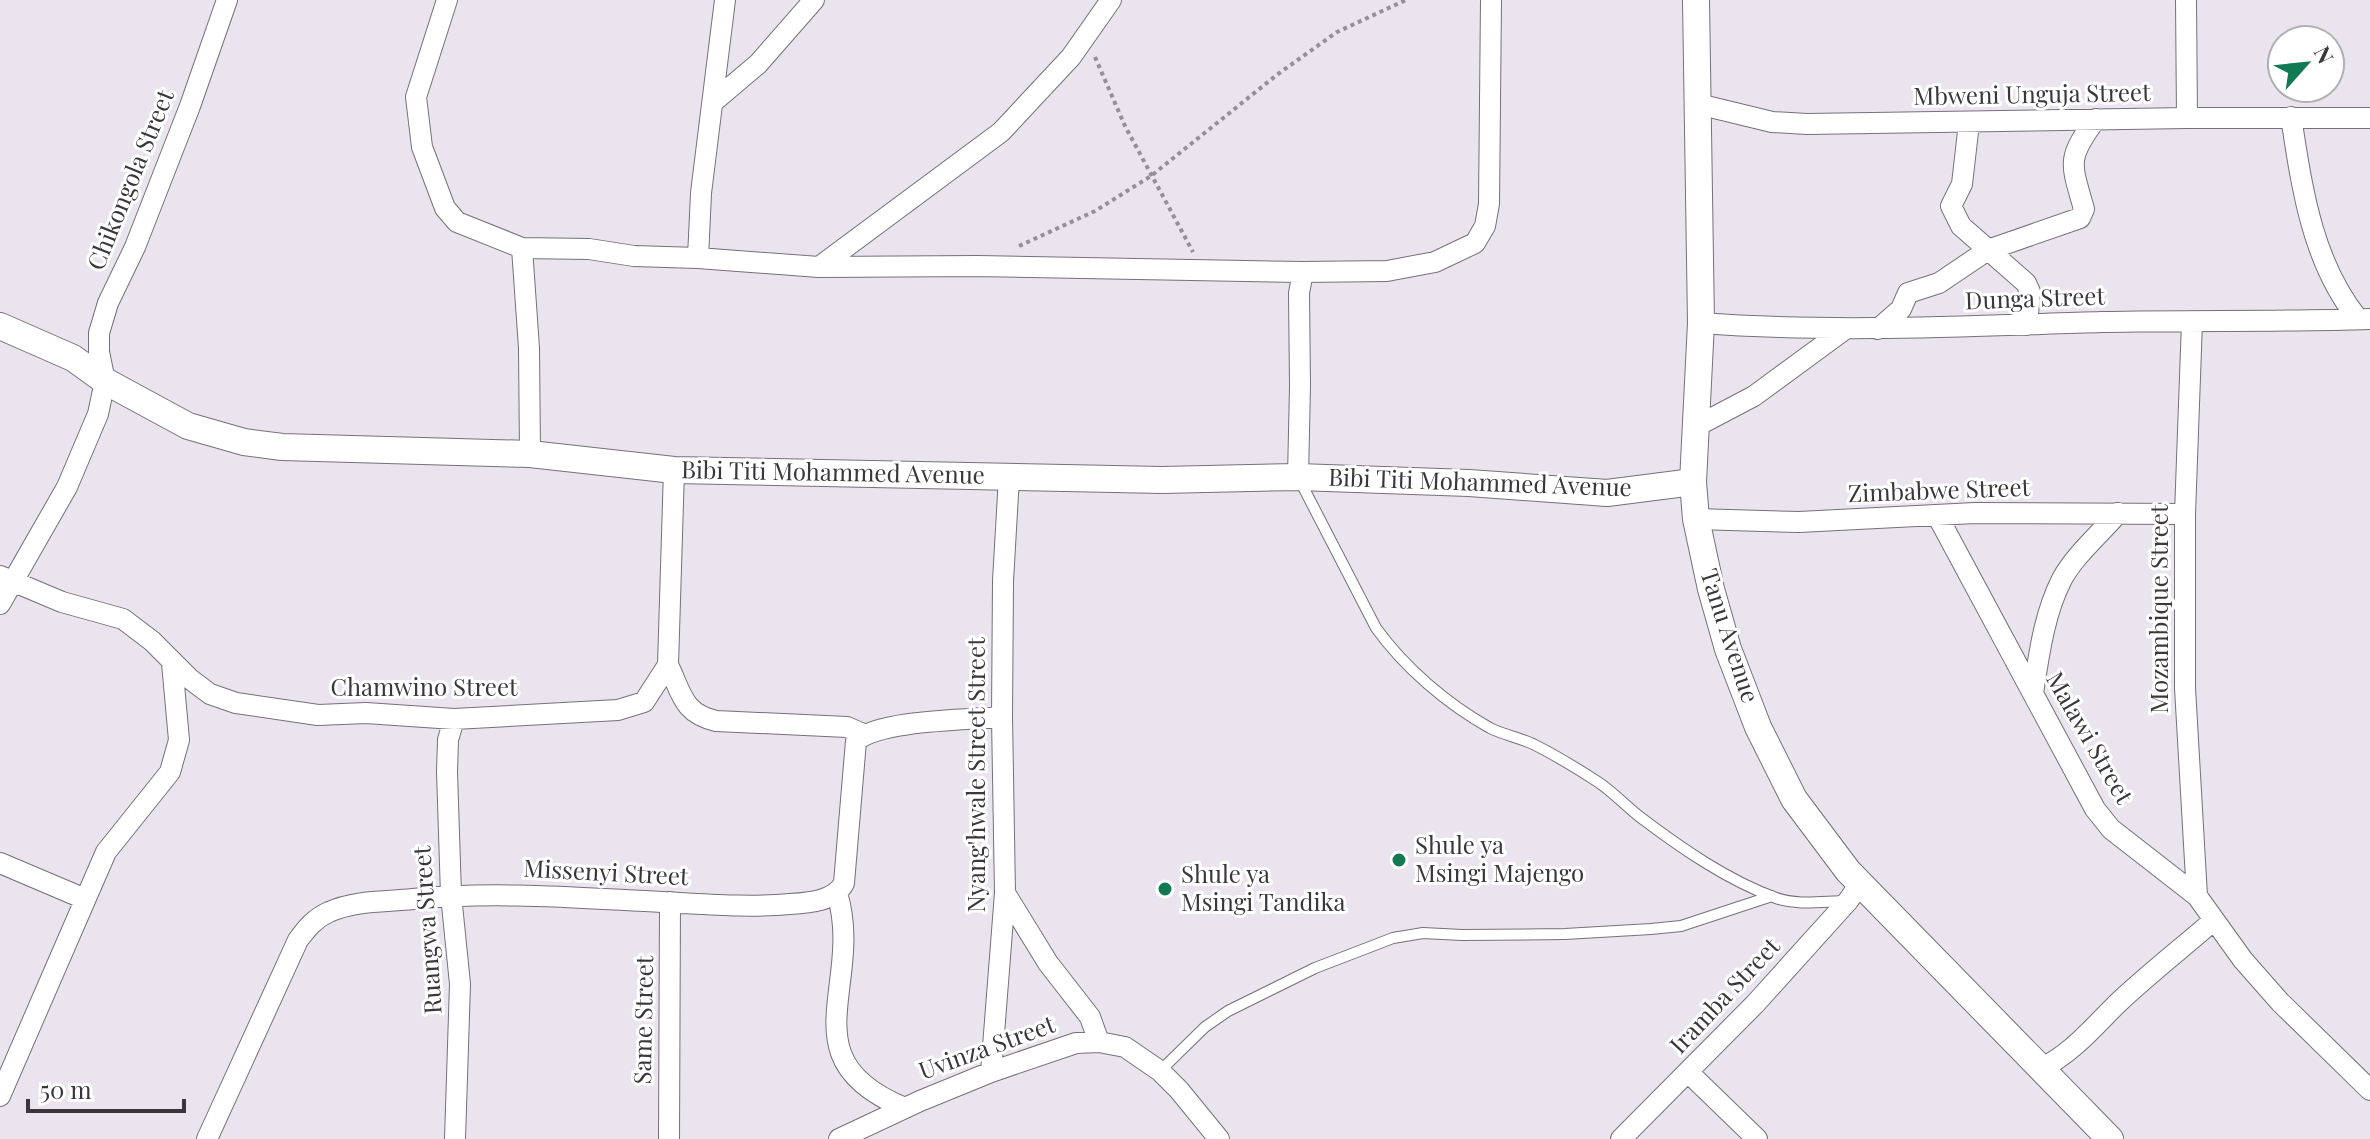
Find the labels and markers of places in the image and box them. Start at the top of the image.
place label: Shule ya Msingi Majengo [1415,828,1584,888]
marker: Shule ya Msingi Majengo [1390,851,1408,869]
place label: Shule ya Msingi Tandika [1181,857,1346,917]
marker: Shule ya Msingi Tandika [1156,880,1174,898]

